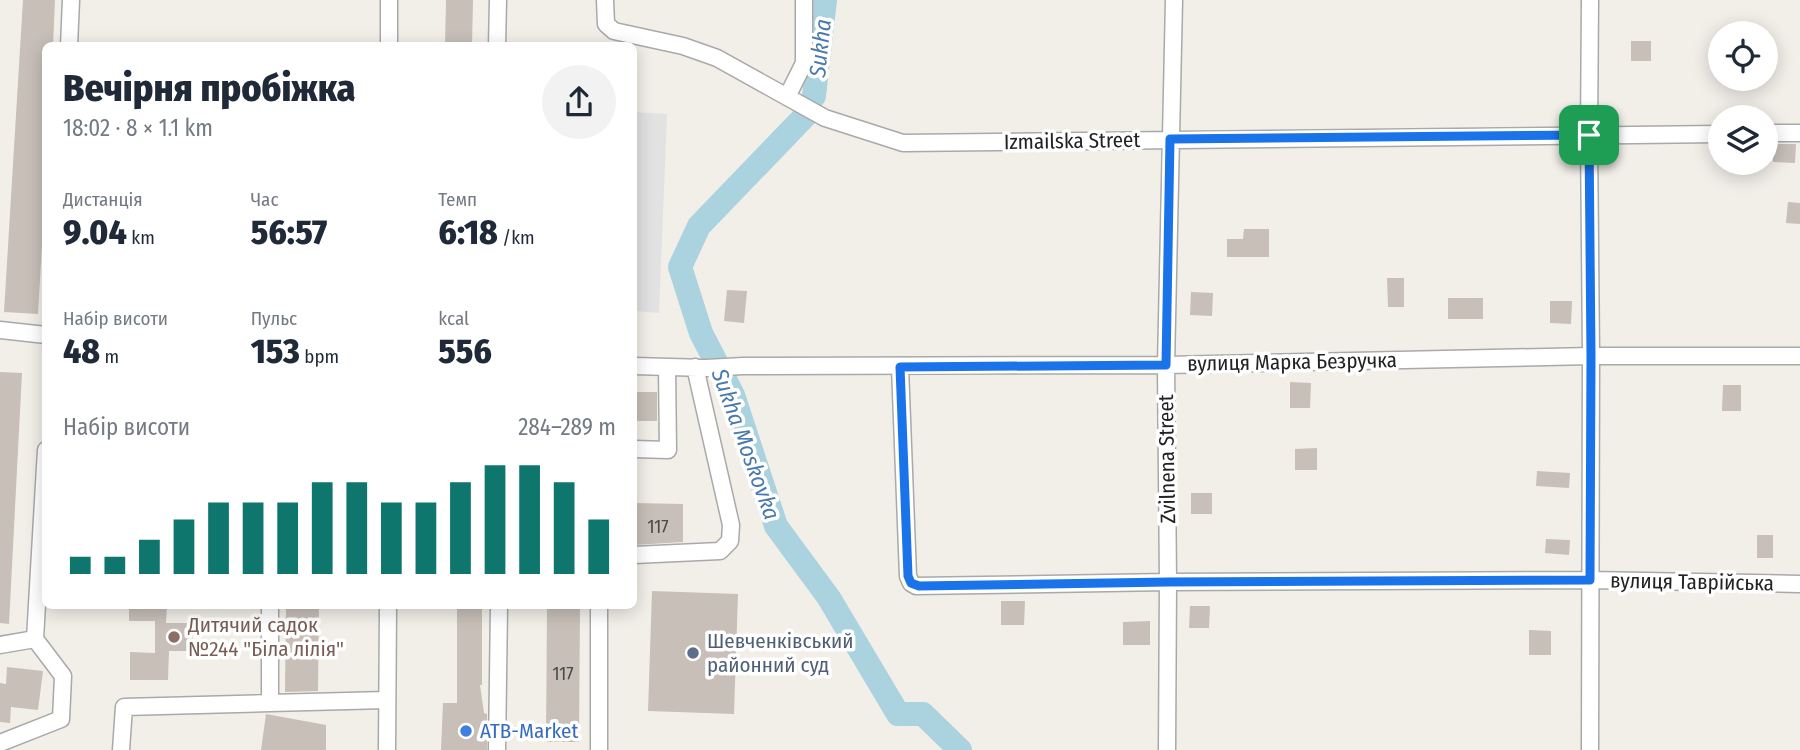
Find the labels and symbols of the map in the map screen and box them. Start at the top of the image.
water label: Sukha [803,17,837,80]
pin [1559,105,1619,165]
street label: Izmailska Street [1004,127,1141,155]
street label: вулиця Марка Безручка [1187,347,1397,377]
water label: Sukha Moskovka [705,364,786,523]
street label: Zvilnena Street [1153,394,1181,524]
house number: 117 [647,516,669,538]
street label: вулиця Таврійська [1610,568,1774,596]
place label: Дитячий садок №244 "Біла лілія" [187,612,344,662]
place label: Шевченківський районний суд [707,628,854,678]
marker: Дитячий садок №244 "Біла лілія" [166,629,182,645]
marker: Шевченківський районний суд [685,645,701,661]
house number: 117 [552,663,574,685]
place label: ATB-Market [480,718,578,744]
marker: ATB-Market [458,723,474,739]

